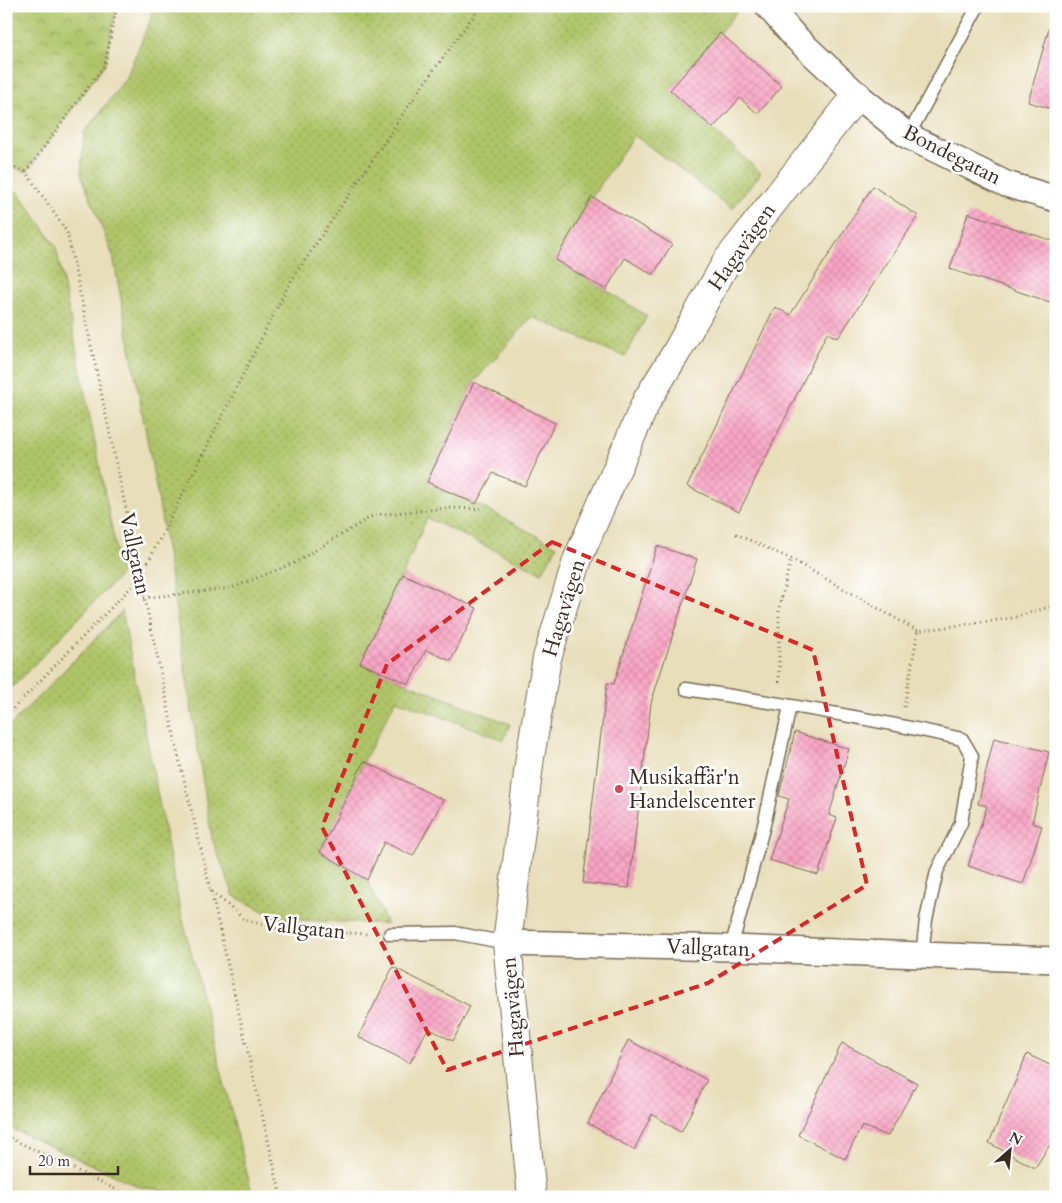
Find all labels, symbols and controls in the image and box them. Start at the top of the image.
street label: Bondegatan [898,118,1006,192]
street label: Hagavägen [701,197,783,297]
street label: Vallgatan [112,510,158,598]
street label: Hagavägen [535,556,593,660]
place label: Musikaffär'n Handelscenter [629,763,756,816]
marker: Musikaffär'n Handelscenter [613,783,625,795]
street label: Vallgatan [261,909,347,947]
street label: Vallgatan [666,932,750,964]
street label: Hagavägen [494,956,532,1058]
north arrow [984,1126,1034,1176]
text: N [1006,1128,1025,1150]
scale bar [30,1143,118,1175]
text: 20 m [38,1151,70,1171]

